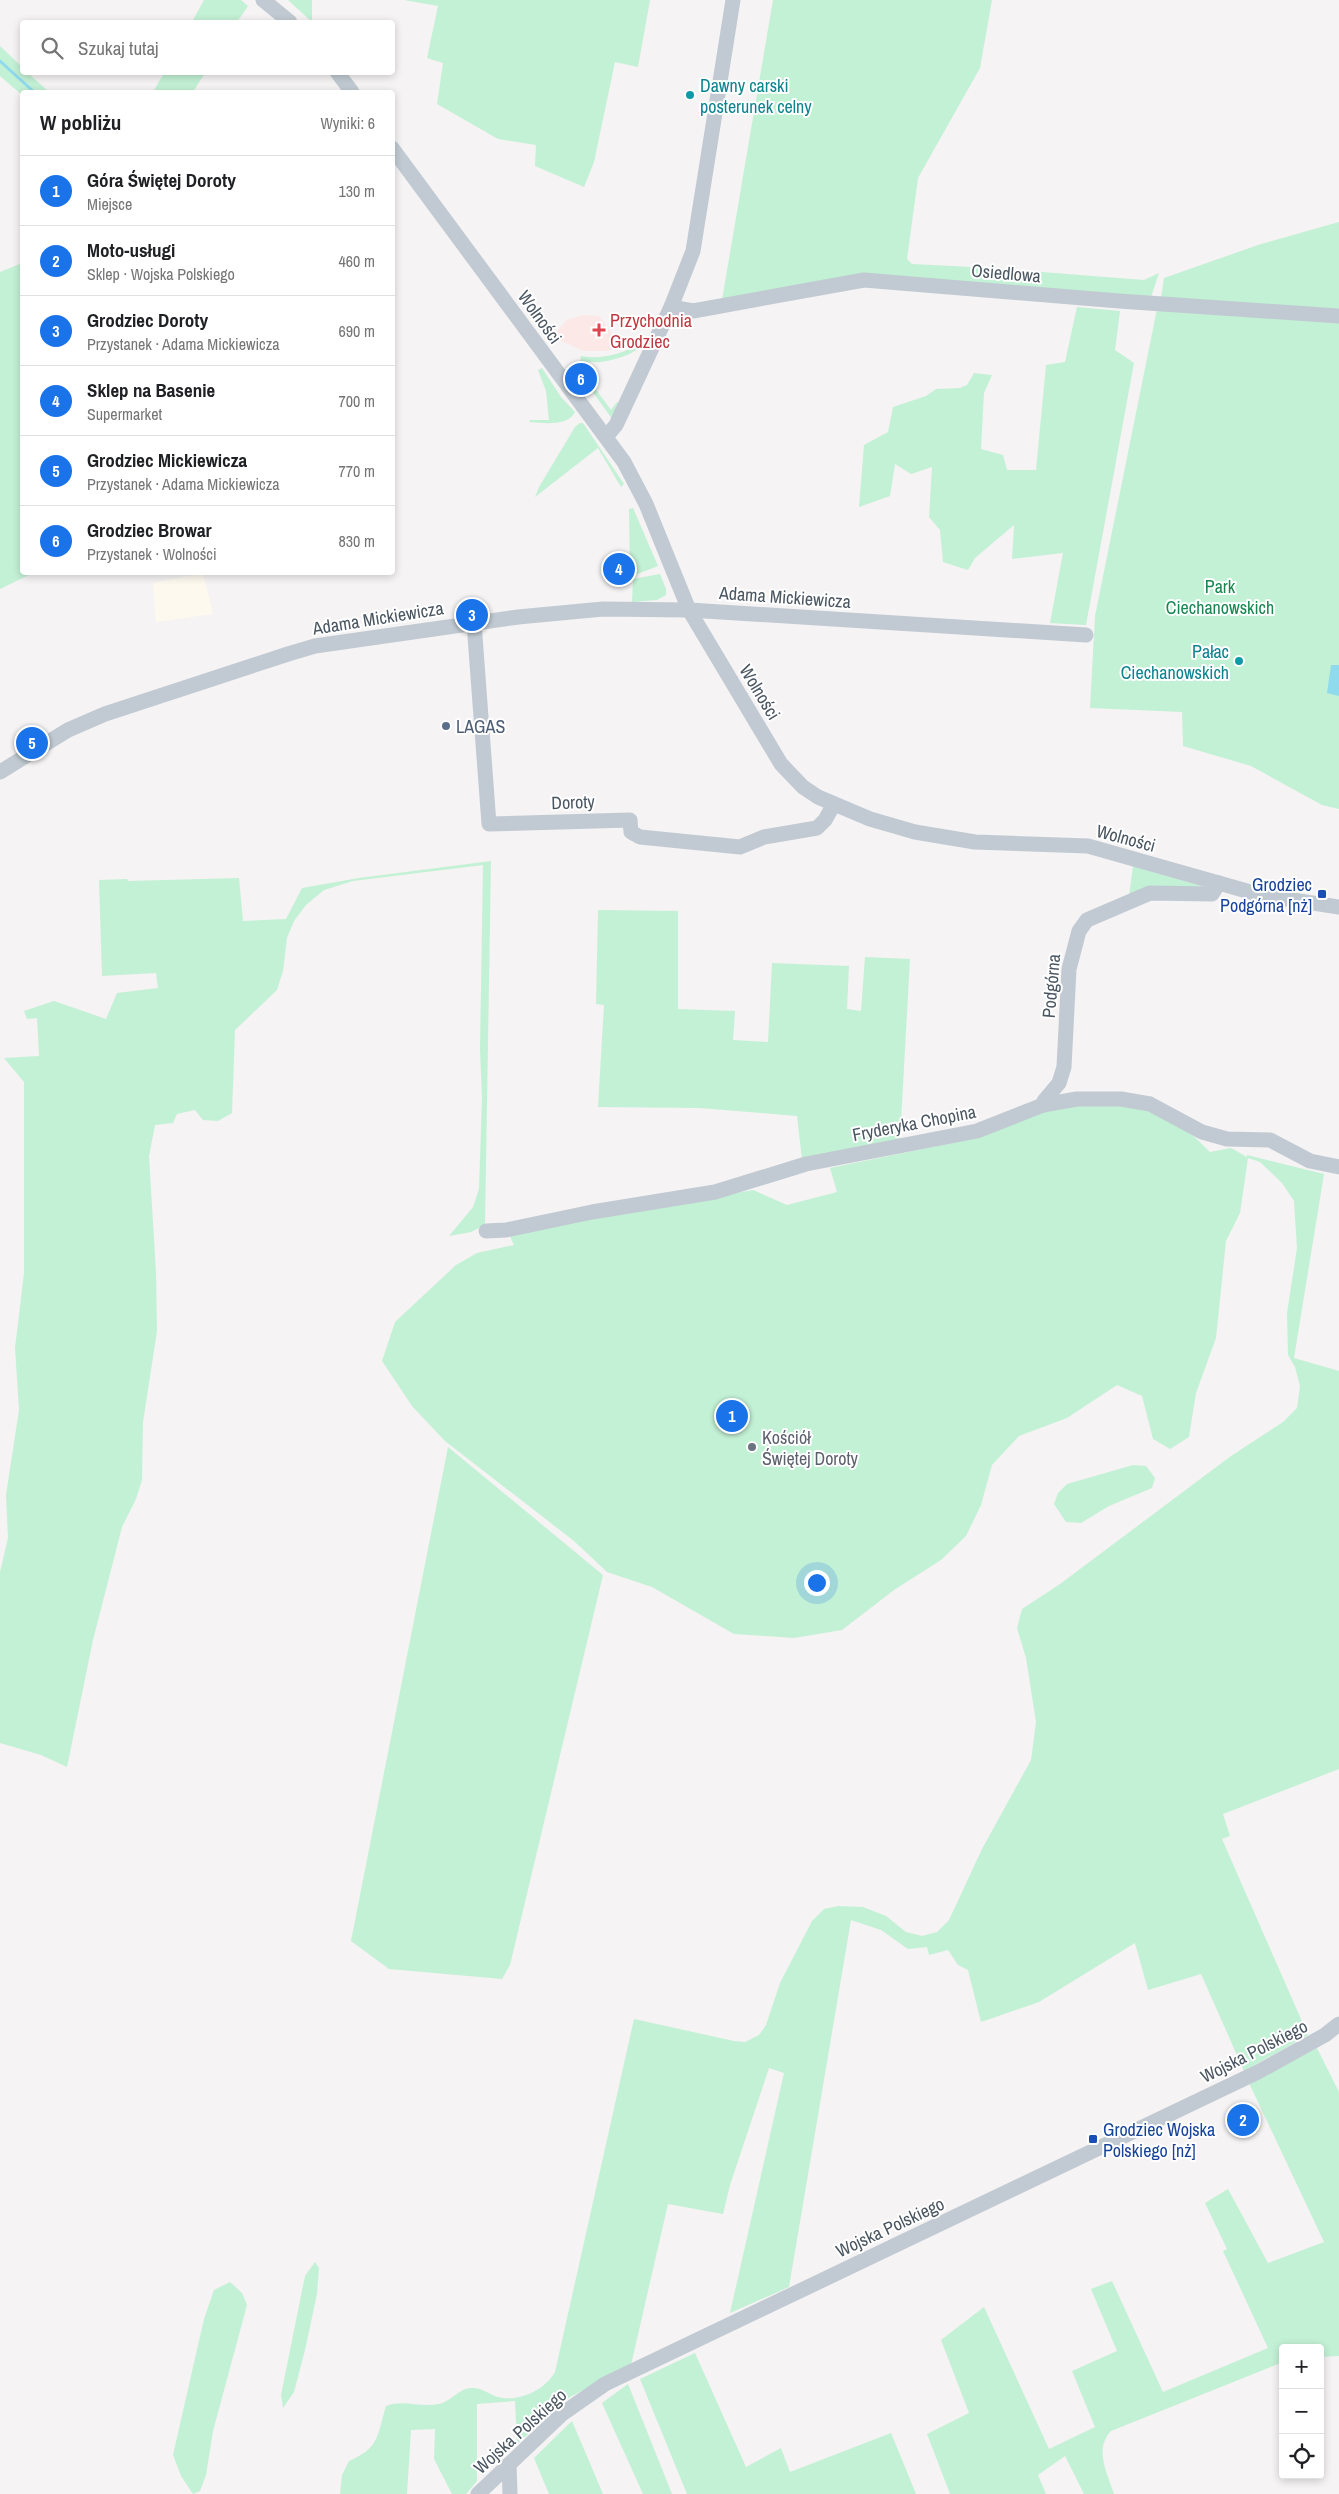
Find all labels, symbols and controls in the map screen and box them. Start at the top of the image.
search box [20,20,395,75]
icon: search [38,34,66,62]
text: Szukaj tutaj [78,35,159,61]
place label: Dawny carski posterunek celny [700,73,812,119]
marker: Dawny carski posterunek celny [684,89,696,101]
text: W pobliżu [40,108,121,137]
text: Wyniki: 6 [320,112,375,134]
text: Góra Świętej Doroty [87,167,236,193]
text: 1 [52,180,60,202]
text: 130 m [339,180,375,202]
text: Miejsce [87,193,132,215]
text: Moto-usługi [87,237,175,263]
text: 2 [52,250,60,272]
text: 460 m [339,250,375,272]
street label: Osiedlowa [970,258,1042,288]
text: Sklep · Wojska Polskiego [87,263,235,285]
street label: Wolności [512,285,568,349]
text: Grodziec Doroty [87,307,208,333]
place label: Przychodnia Grodziec [610,308,692,354]
text: 3 [52,320,60,342]
text: 690 m [339,320,375,342]
marker: Przychodnia Grodziec [592,323,606,337]
text: Przystanek · Adama Mickiewicza [87,333,280,355]
pin: 6 [565,360,597,398]
text: Sklep na Basenie [87,377,215,403]
text: 4 [52,390,60,412]
text: 700 m [339,390,375,412]
text: Supermarket [87,403,162,425]
text: Grodziec Mickiewicza [87,447,247,473]
text: 5 [52,460,60,482]
text: 770 m [339,460,375,482]
text: Przystanek · Adama Mickiewicza [87,473,280,495]
text: Grodziec Browar [87,517,212,543]
text: 6 [52,530,60,552]
text: 830 m [339,530,375,552]
text: Przystanek · Wolności [87,543,217,565]
pin: 4 [603,550,635,588]
park label: Park Ciechanowskich [1166,574,1274,620]
street label: Adama Mickiewicza [717,580,852,614]
street label: Adama Mickiewicza [310,595,445,641]
pin: 3 [456,596,488,634]
place label: Pałac Ciechanowskich [1121,639,1229,685]
marker: Pałac Ciechanowskich [1233,655,1245,667]
street label: Wolności [734,660,786,724]
place label: LAGAS [456,714,505,739]
marker: LAGAS [440,720,452,732]
pin: 5 [16,724,48,762]
street label: Doroty [551,789,596,815]
street label: Wolności [1094,818,1158,858]
place label: Grodziec Podgórna [nż] [1220,872,1312,918]
marker: Grodziec Podgórna [nż] [1316,888,1328,900]
street label: Podgórna [1036,953,1066,1019]
street label: Fryderyka Chopina [850,1099,978,1147]
pin: 1 [716,1397,748,1435]
place label: Kościół Świętej Doroty [762,1425,859,1471]
marker: Kościół Świętej Doroty [746,1441,758,1453]
your location [804,1570,830,1596]
street label: Wojska Polskiego [1196,2013,1312,2089]
pin: 2 [1227,2101,1259,2139]
place label: Grodziec Wojska Polskiego [nż] [1103,2117,1215,2163]
marker: Grodziec Wojska Polskiego [nż] [1087,2133,1099,2145]
street label: Wojska Polskiego [832,2191,948,2263]
map controls [1279,2344,1324,2479]
button: + [1279,2344,1324,2389]
street label: Wojska Polskiego [468,2383,572,2479]
button: − [1279,2389,1324,2434]
button: locate [1279,2434,1324,2479]

